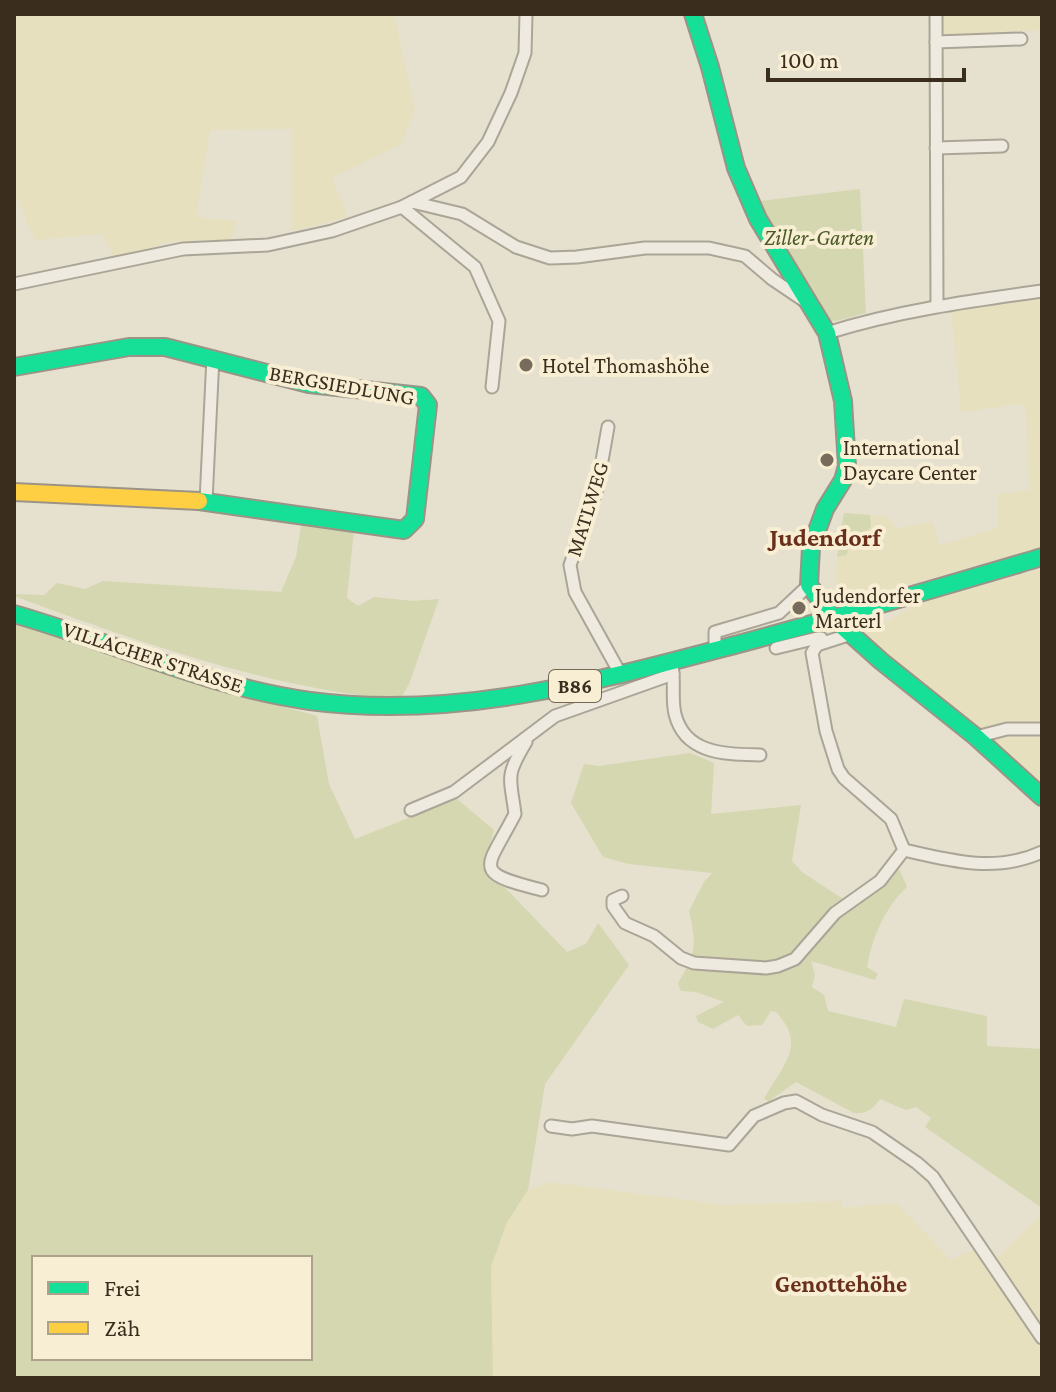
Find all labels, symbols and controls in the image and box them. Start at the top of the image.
scale bar [768,32,964,82]
text: 100 m [780,46,839,73]
park label: Ziller-Garten [764,225,874,250]
place label: Hotel Thomashöhe [542,353,709,378]
marker: Hotel Thomashöhe [517,356,535,374]
street label: BERGSIEDLUNG [267,360,417,410]
place label: International Daycare Center [843,435,977,485]
marker: International Daycare Center [818,451,836,469]
street label: MATLWEG [561,458,613,559]
district label: Judendorf [766,523,882,552]
place label: Judendorfer Marterl [813,583,921,633]
marker: Judendorfer Marterl [790,599,808,617]
street label: VILLACHER STRASSE [60,616,246,698]
road number: B86 [549,670,601,702]
legend [32,1256,312,1360]
district label: Genottehöhe [775,1270,907,1297]
text: Frei [104,1274,141,1301]
text: Zäh [104,1314,141,1341]

